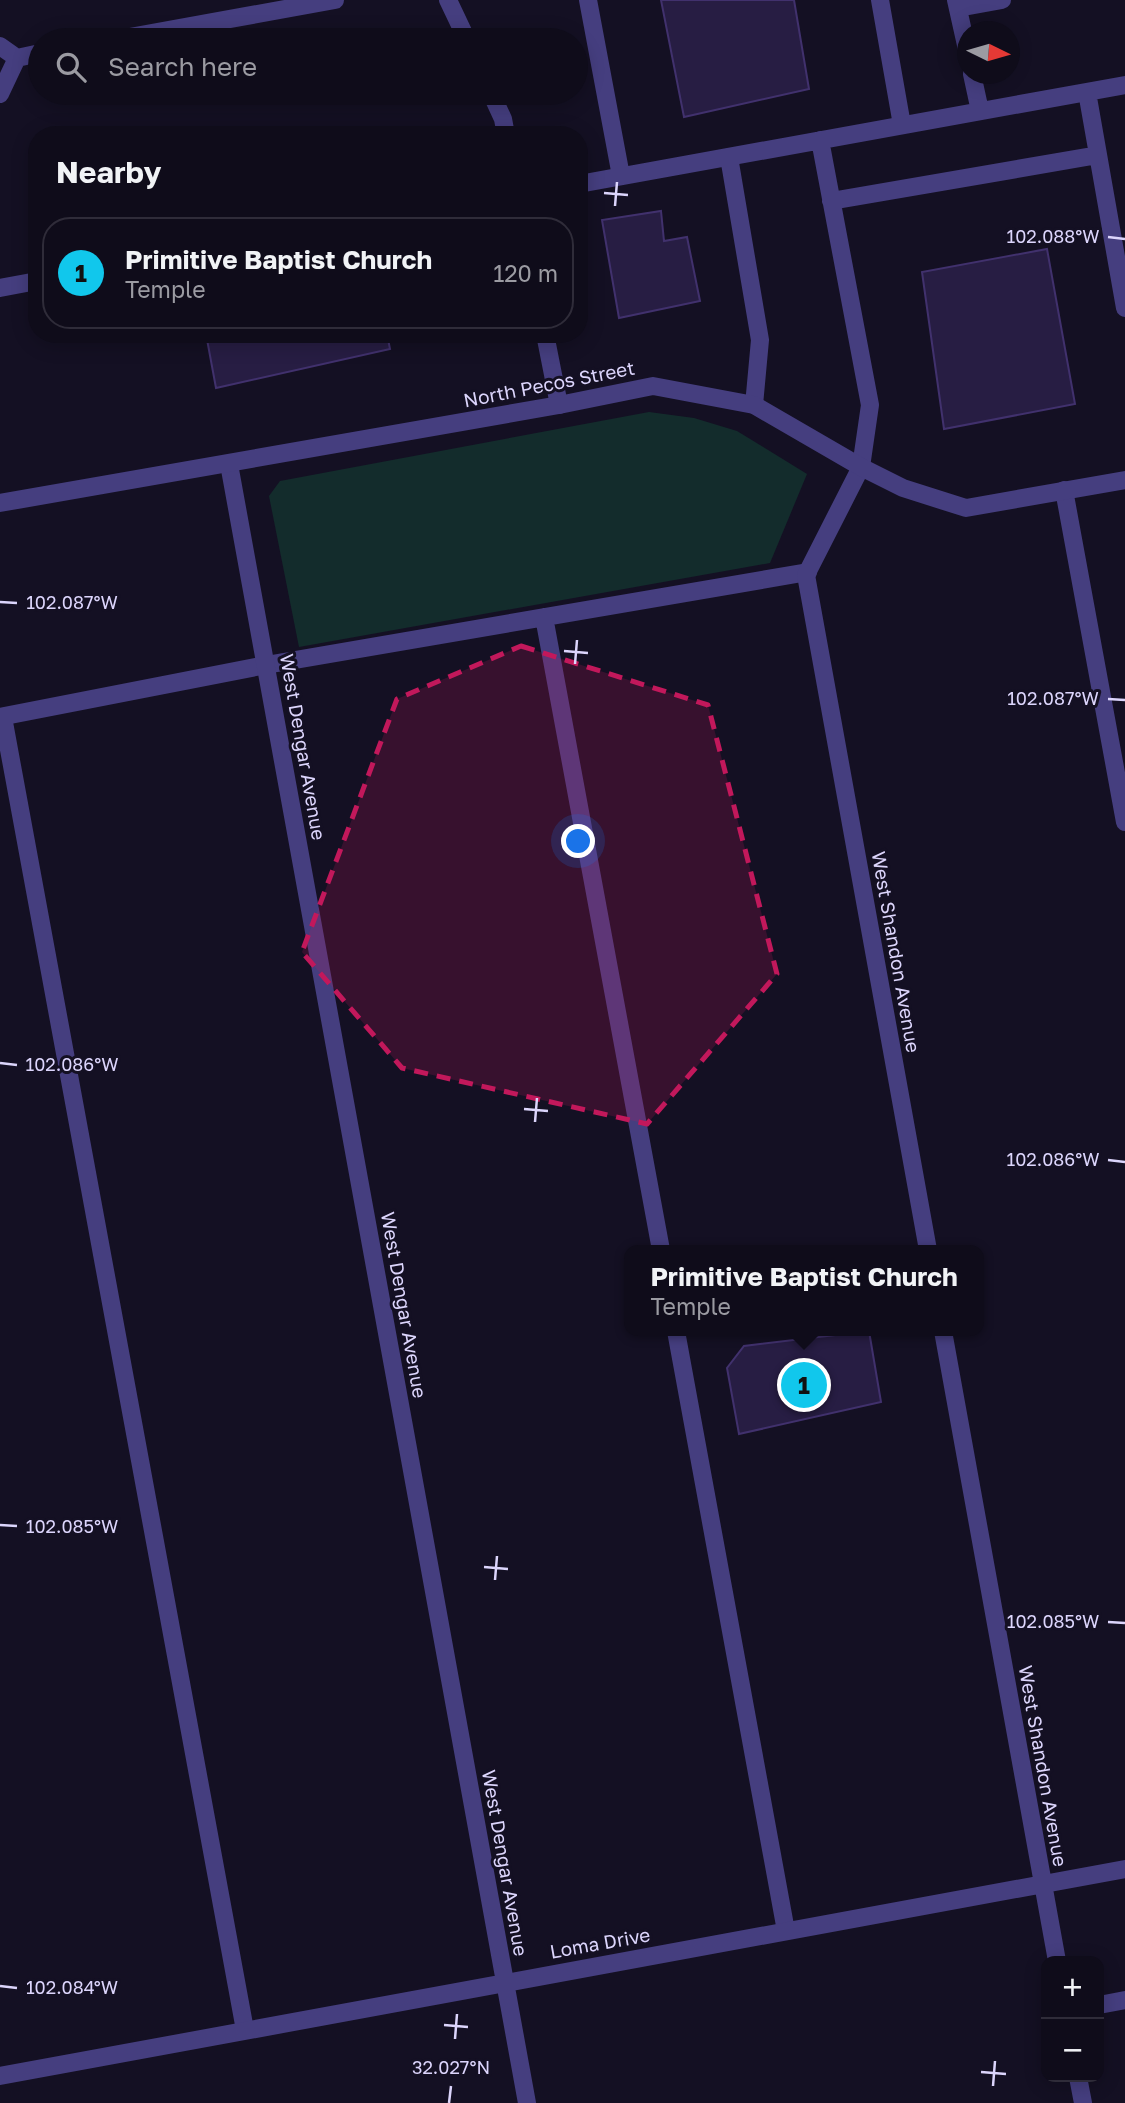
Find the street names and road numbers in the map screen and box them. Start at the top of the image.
street label: North Pecos Street [461,356,636,411]
street label: West Dengar Avenue [276,652,331,842]
street label: West Shandon Avenue [867,850,926,1054]
street label: West Dengar Avenue [377,1210,432,1400]
street label: West Shandon Avenue [1014,1664,1073,1868]
street label: West Dengar Avenue [478,1768,533,1958]
street label: Loma Drive [548,1922,652,1963]

